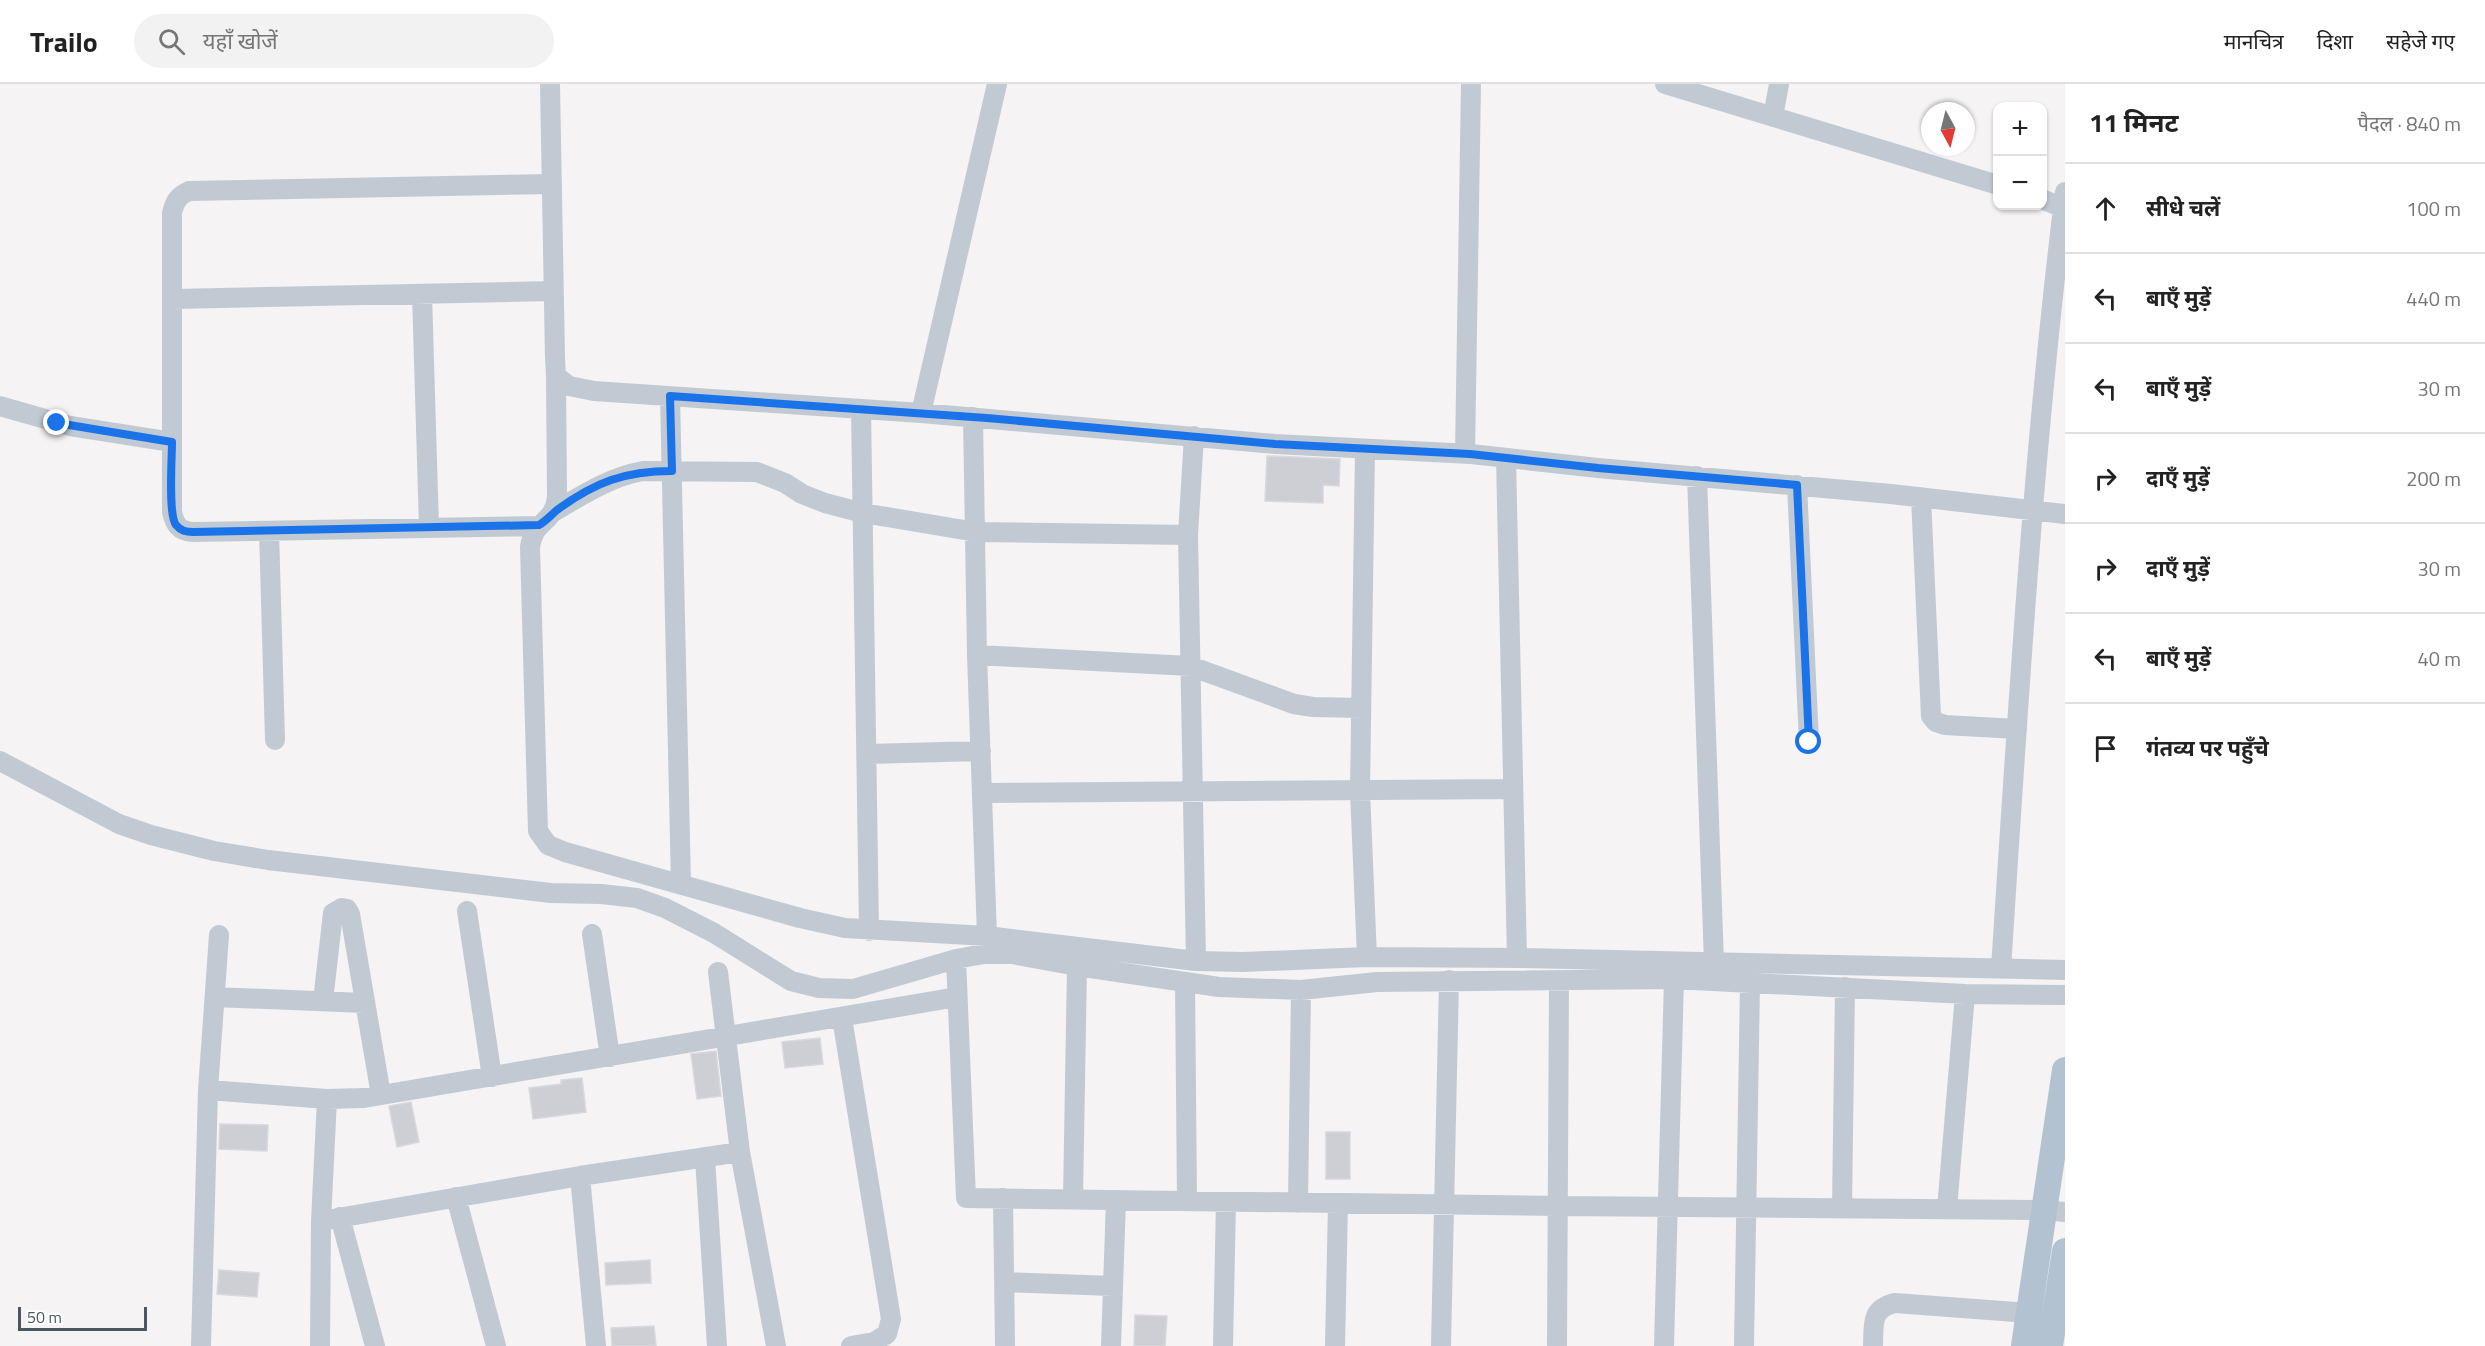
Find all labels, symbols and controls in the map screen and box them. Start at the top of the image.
search box [134,14,554,68]
text: Trailo [30,20,98,63]
text: यहाँ खोजें [203,24,278,58]
icon: search [155,25,188,58]
text: मानचित्र [2224,25,2284,57]
text: दिशा [2317,25,2353,57]
text: सहेजे गए [2386,25,2455,57]
north arrow [1921,102,1975,156]
map controls [1993,102,2047,210]
button: + [1993,102,2047,156]
text: 11 मिनट [2089,103,2178,142]
text: पैदल · 840 m [2358,108,2461,139]
button: − [1993,156,2047,210]
text: सीधे चलें [2146,191,2220,225]
icon: ahead [2089,192,2122,225]
text: 100 m [2406,193,2461,224]
text: बाएँ मुड़ें [2146,281,2211,315]
icon: left [2089,282,2122,315]
text: 440 m [2406,283,2461,314]
text: बाएँ मुड़ें [2146,371,2211,405]
icon: left [2089,372,2122,405]
text: 30 m [2417,373,2461,404]
route end [43,409,69,435]
text: दाएँ मुड़ें [2146,461,2210,495]
icon: right [2089,462,2122,495]
text: 200 m [2406,463,2461,494]
text: दाएँ मुड़ें [2146,551,2210,585]
icon: right [2089,552,2122,585]
text: 30 m [2417,553,2461,584]
text: बाएँ मुड़ें [2146,641,2211,675]
icon: left [2089,642,2122,675]
text: 40 m [2417,643,2461,674]
route start [1795,728,1821,754]
text: गंतव्य पर पहुँचे [2146,731,2269,765]
icon: arrive [2089,732,2122,765]
scale bar [18,1304,147,1332]
text: 50 m [27,1305,62,1329]

